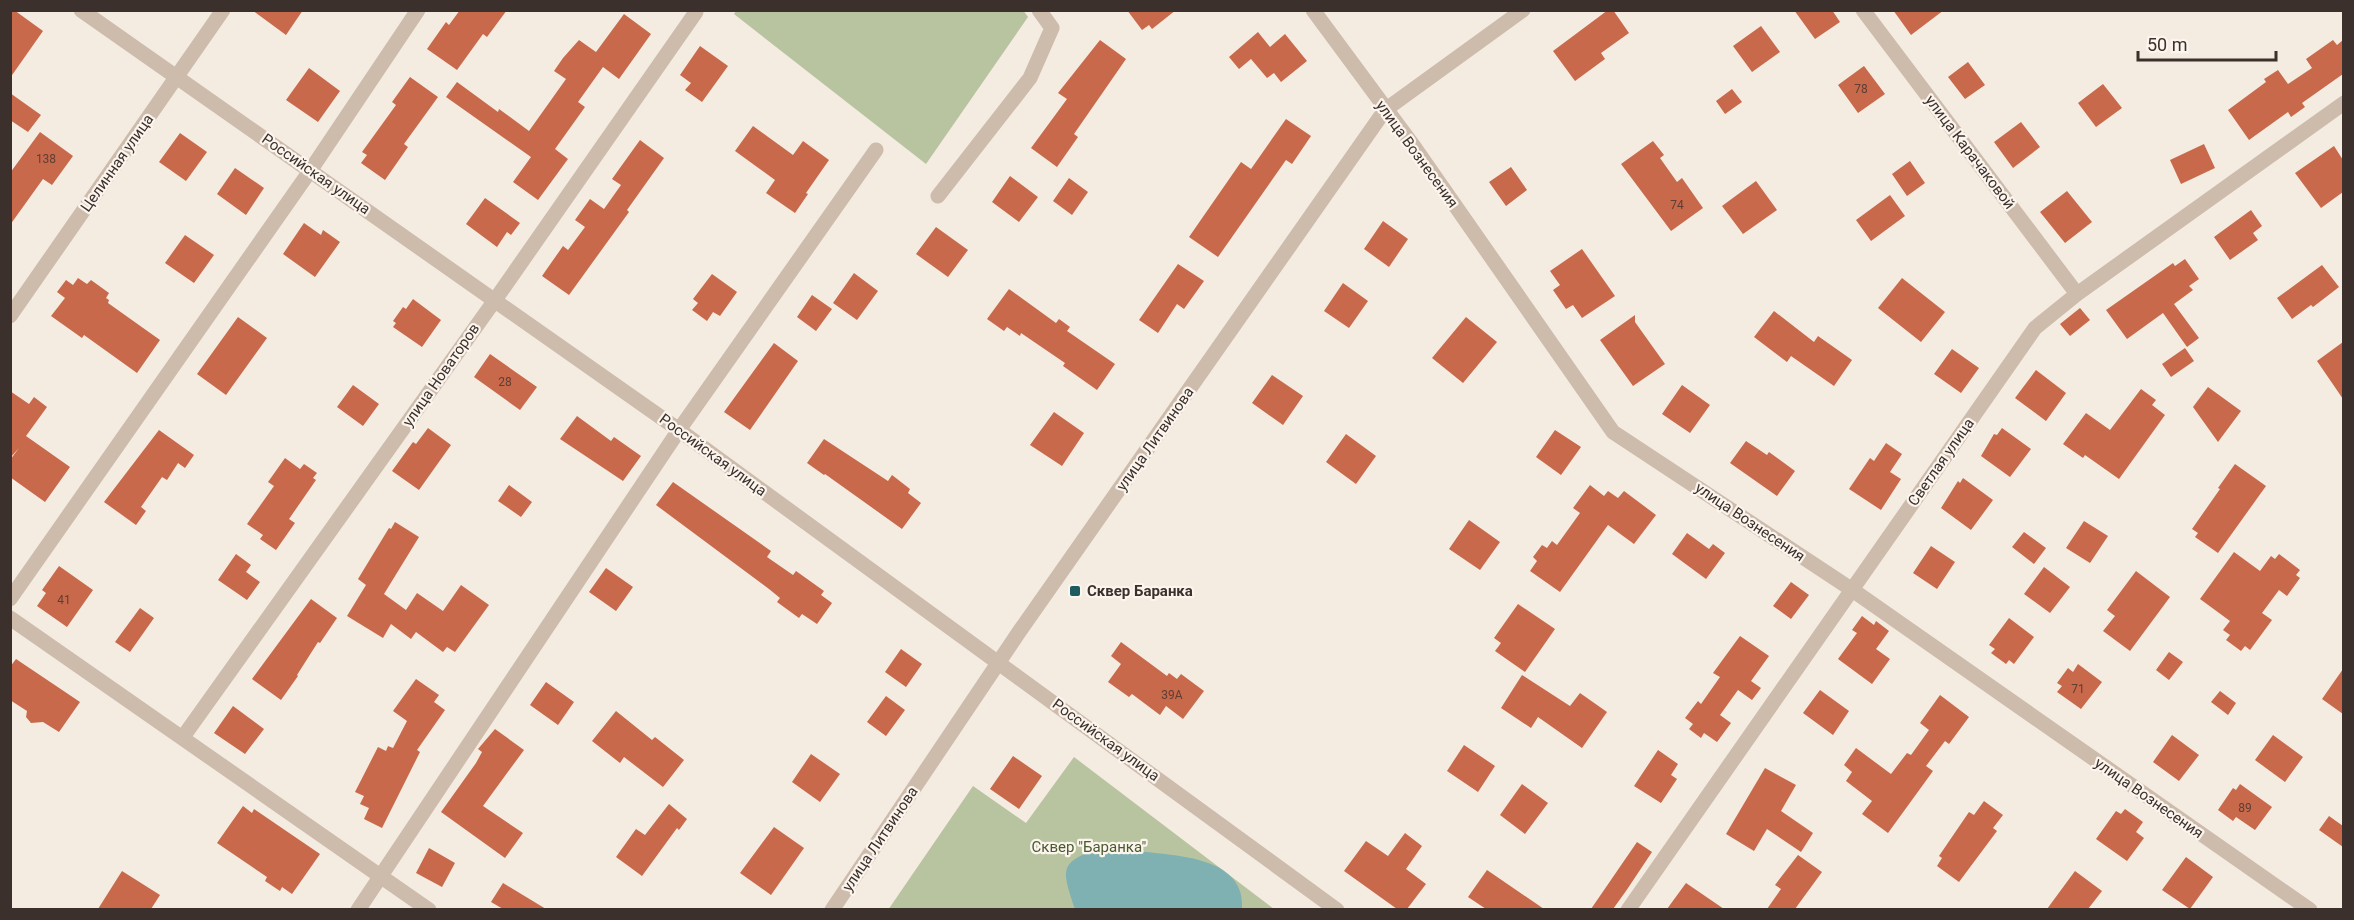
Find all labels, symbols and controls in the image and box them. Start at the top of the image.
scale bar [2138,24,2276,62]
text: 50 m [2147,34,2187,55]
house number: 78 [1854,82,1868,96]
street label: улица Карачаковой [1921,92,2019,212]
street label: улица Вознесения [1372,97,1462,211]
street label: Целинная улица [77,111,157,215]
street label: Российская улица [258,130,374,218]
house number: 138 [36,152,56,166]
house number: 74 [1670,198,1684,212]
street label: улица Новаторов [399,320,483,430]
house number: 28 [498,375,512,389]
street label: улица Литвинова [1112,384,1198,494]
street label: Российская улица [656,410,770,500]
street label: Светлая улица [1904,415,1978,509]
street label: улица Вознесения [1692,479,1808,565]
place label: Сквер Баранка [1087,582,1193,600]
marker: Сквер Баранка [1068,584,1082,598]
house number: 41 [57,593,71,607]
house number: 71 [2071,682,2085,696]
house number: 39А [1161,688,1183,702]
street label: Российская улица [1049,695,1163,785]
street label: улица Вознесения [2091,754,2207,842]
street label: улица Литвинова [838,783,922,895]
house number: 89 [2238,801,2252,815]
park label: Сквер "Баранка" [1032,838,1147,856]

